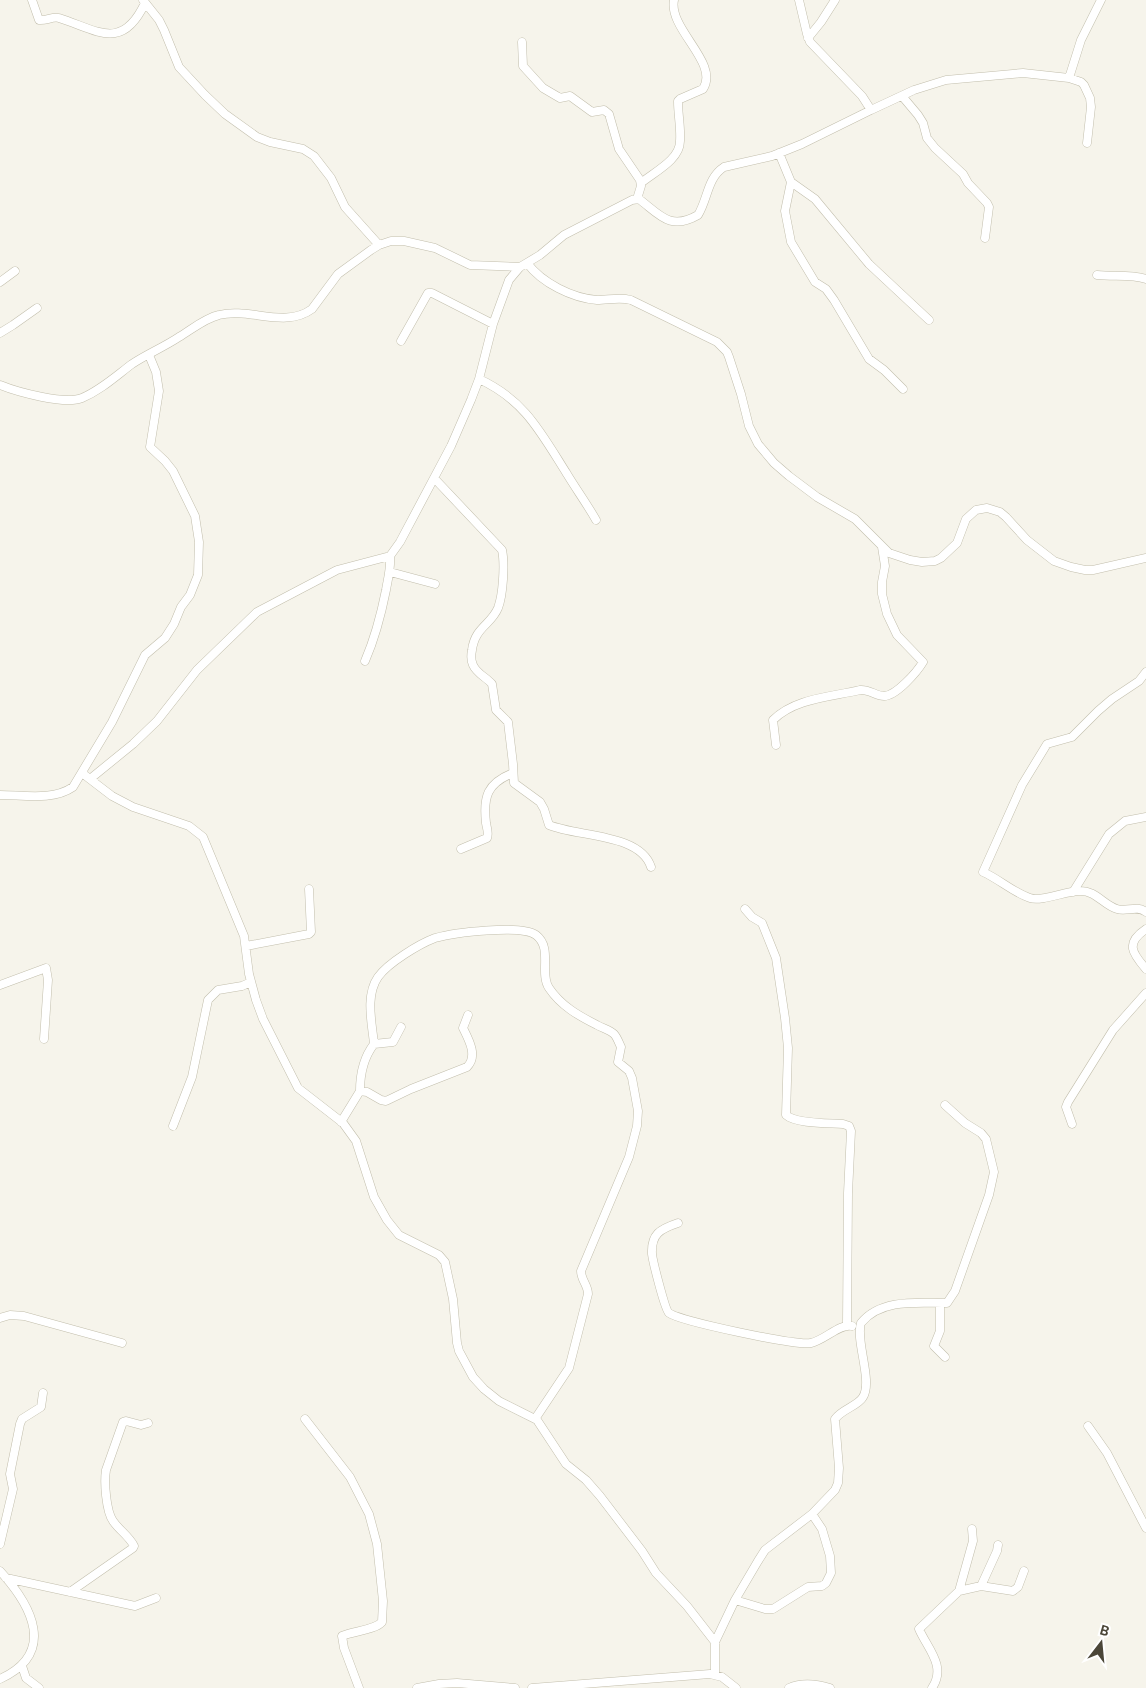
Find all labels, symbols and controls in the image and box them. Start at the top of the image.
north arrow [1076,1618,1126,1668]
text: B [1098,1621,1111,1640]

